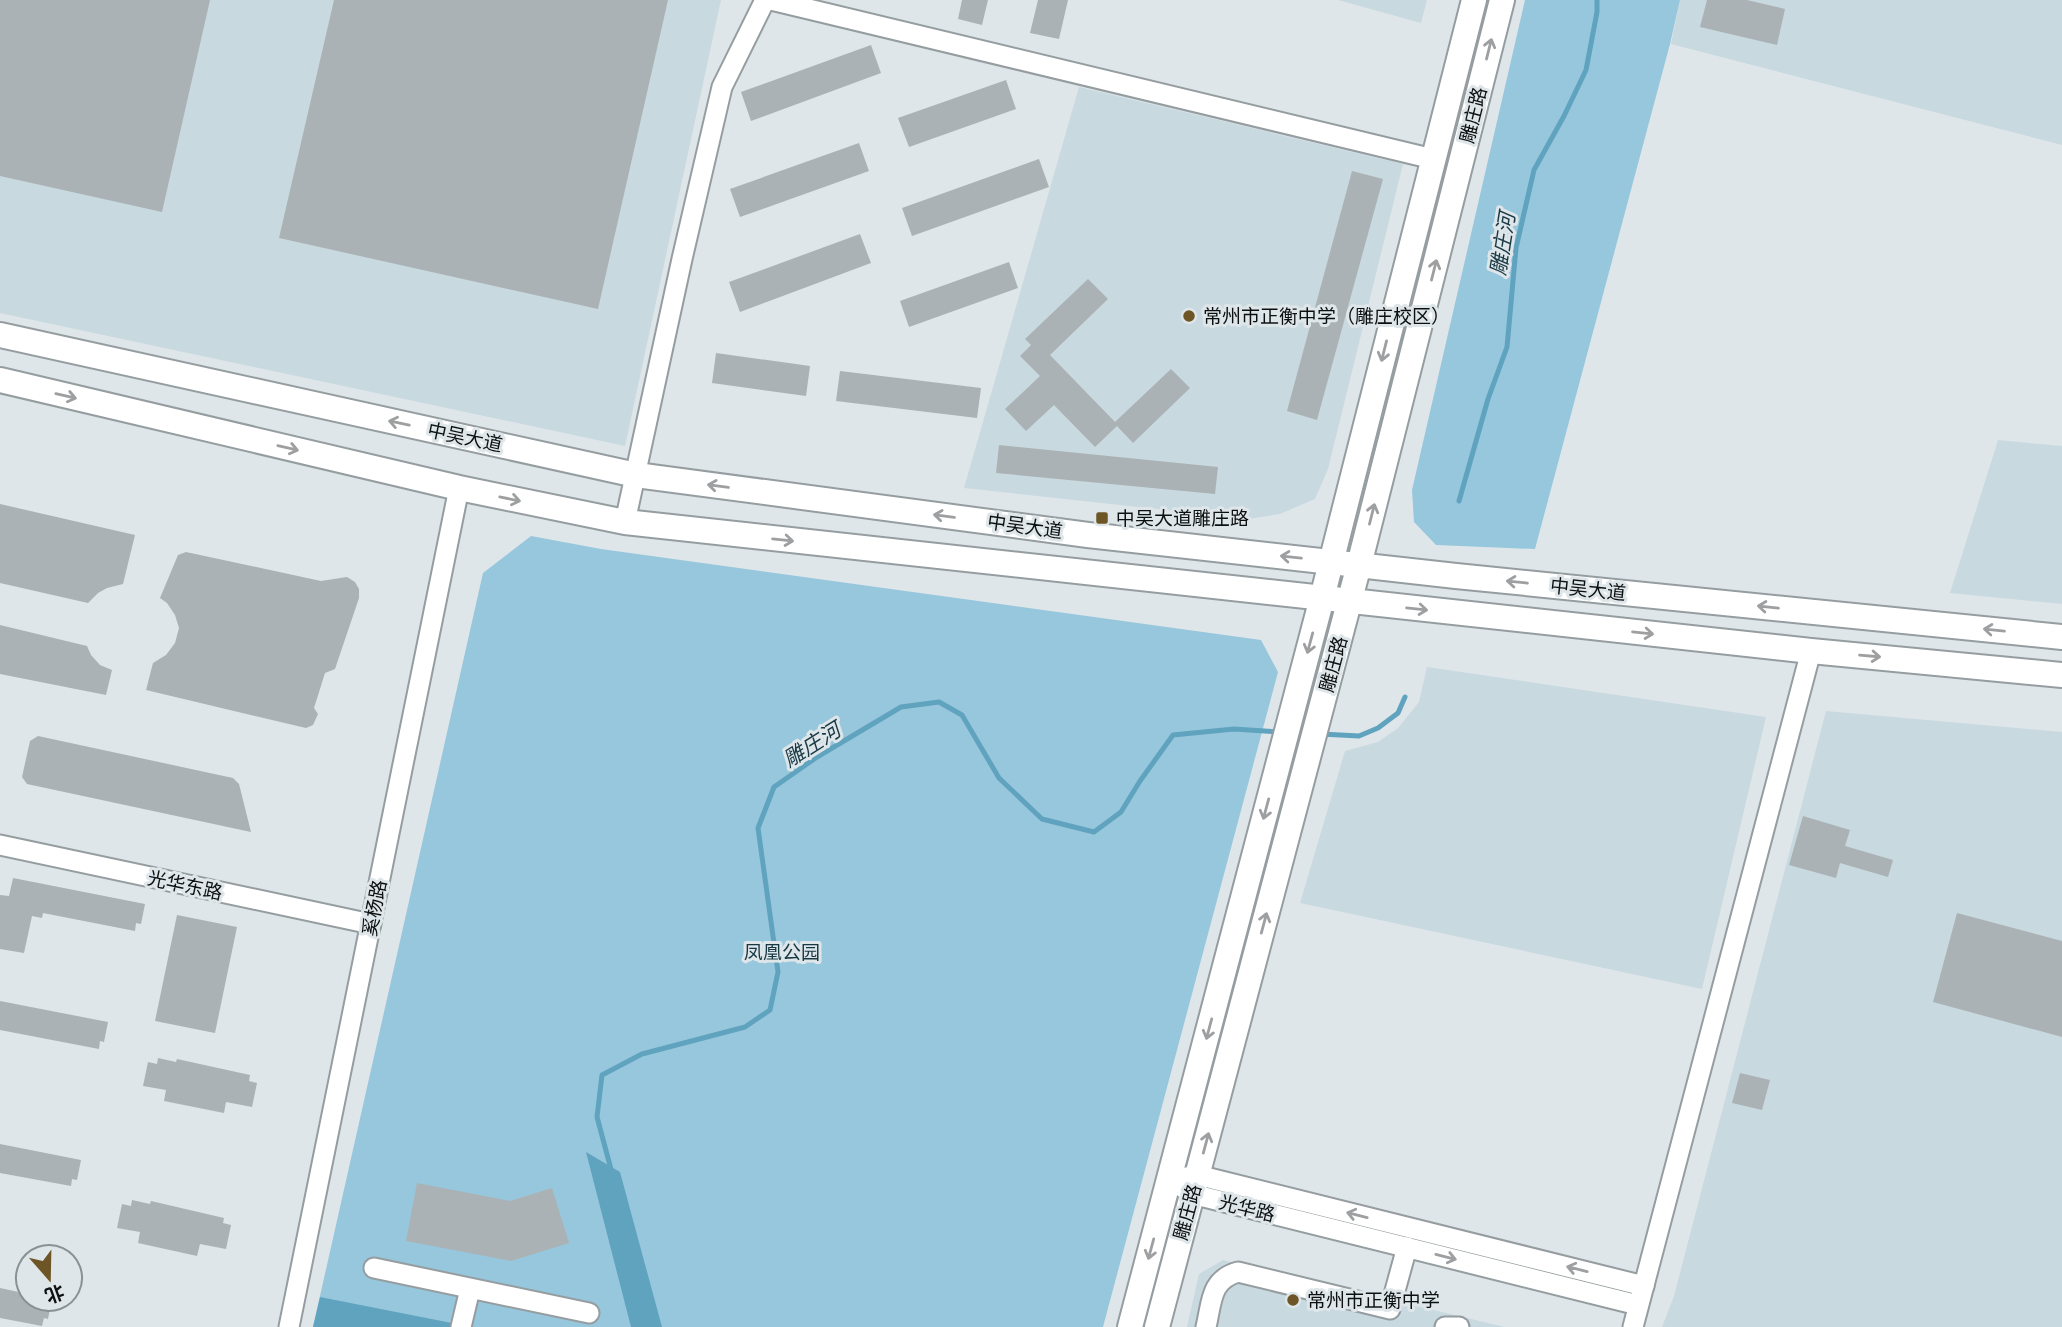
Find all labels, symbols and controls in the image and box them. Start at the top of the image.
one-way arrow [1483,38,1496,61]
street label: 雕庄路 [1455,85,1492,146]
water label: 雕庄河 [1485,207,1520,277]
one-way arrow [1428,259,1441,282]
place label: 常州市正衡中学（雕庄校区） [1203,305,1450,328]
marker: 常州市正衡中学（雕庄校区） [1181,308,1197,324]
one-way arrow [1377,339,1390,362]
one-way arrow [55,390,77,403]
one-way arrow [388,416,411,430]
street label: 中吴大道 [425,418,504,457]
one-way arrow [276,442,299,455]
one-way arrow [707,479,730,492]
one-way arrow [498,492,521,506]
one-way arrow [1366,503,1379,526]
place label: 中吴大道雕庄路 [1116,507,1249,530]
one-way arrow [933,509,956,522]
street label: 中吴大道 [986,510,1064,543]
marker: 中吴大道雕庄路 [1094,510,1110,526]
one-way arrow [771,533,794,546]
one-way arrow [1280,551,1303,564]
street label: 中吴大道 [1549,574,1627,605]
one-way arrow [1506,575,1529,588]
one-way arrow [1757,600,1780,613]
one-way arrow [1405,602,1428,615]
one-way arrow [1983,623,2006,636]
one-way arrow [1632,627,1654,640]
one-way arrow [1303,631,1316,653]
street label: 雕庄路 [1315,634,1352,695]
one-way arrow [1858,650,1881,663]
water label: 雕庄河 [778,715,848,772]
one-way arrow [1259,798,1272,820]
street label: 光华东路 [145,866,224,905]
street label: 奚杨路 [358,878,391,938]
one-way arrow [1258,912,1271,935]
park label: 凤凰公园 [744,941,820,964]
one-way arrow [1201,1018,1214,1040]
one-way arrow [1200,1132,1213,1154]
street label: 雕庄路 [1169,1182,1206,1243]
street label: 光华路 [1216,1190,1277,1227]
one-way arrow [1346,1208,1368,1221]
one-way arrow [1143,1238,1156,1260]
north arrow [14,1243,84,1313]
one-way arrow [1434,1251,1456,1264]
one-way arrow [1566,1262,1589,1275]
text: 北 [42,1279,68,1308]
place label: 常州市正衡中学 [1307,1289,1440,1312]
marker: 常州市正衡中学 [1285,1292,1301,1308]

